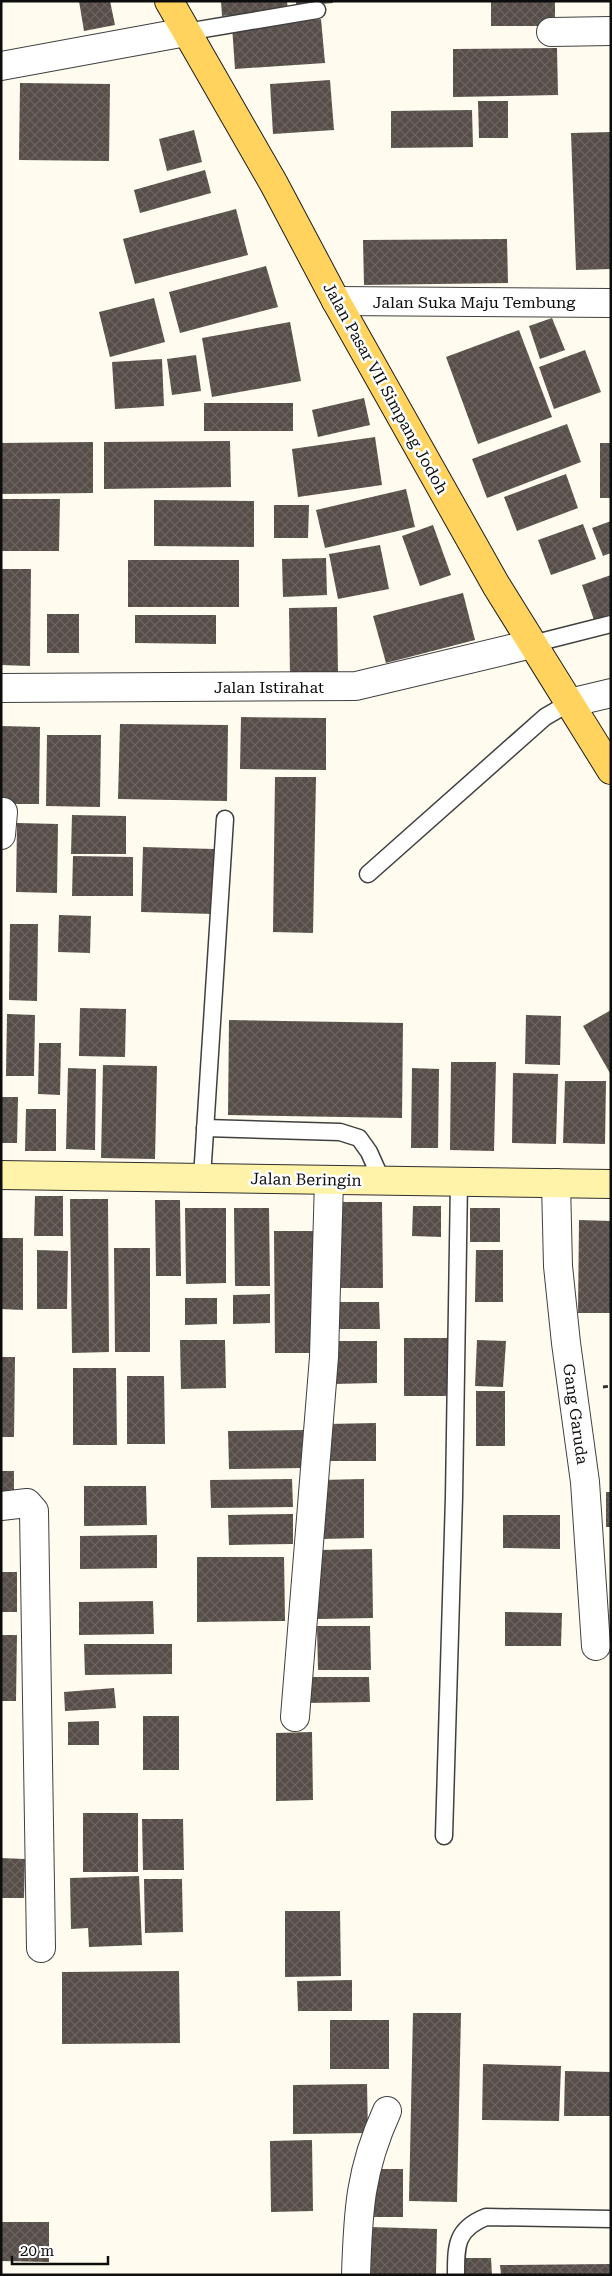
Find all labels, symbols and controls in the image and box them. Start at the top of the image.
street label: Jalan Pasar VII Simpang Jodoh [319,279,452,497]
street label: Jalan Suka Maju Tembung [373,293,576,312]
street label: Jalan Istirahat [214,678,324,697]
street label: Jalan Beringin [250,1169,362,1190]
street label: Gang Garuda [559,1362,592,1466]
scale bar [12,2234,109,2266]
text: 20 m [20,2242,55,2260]

